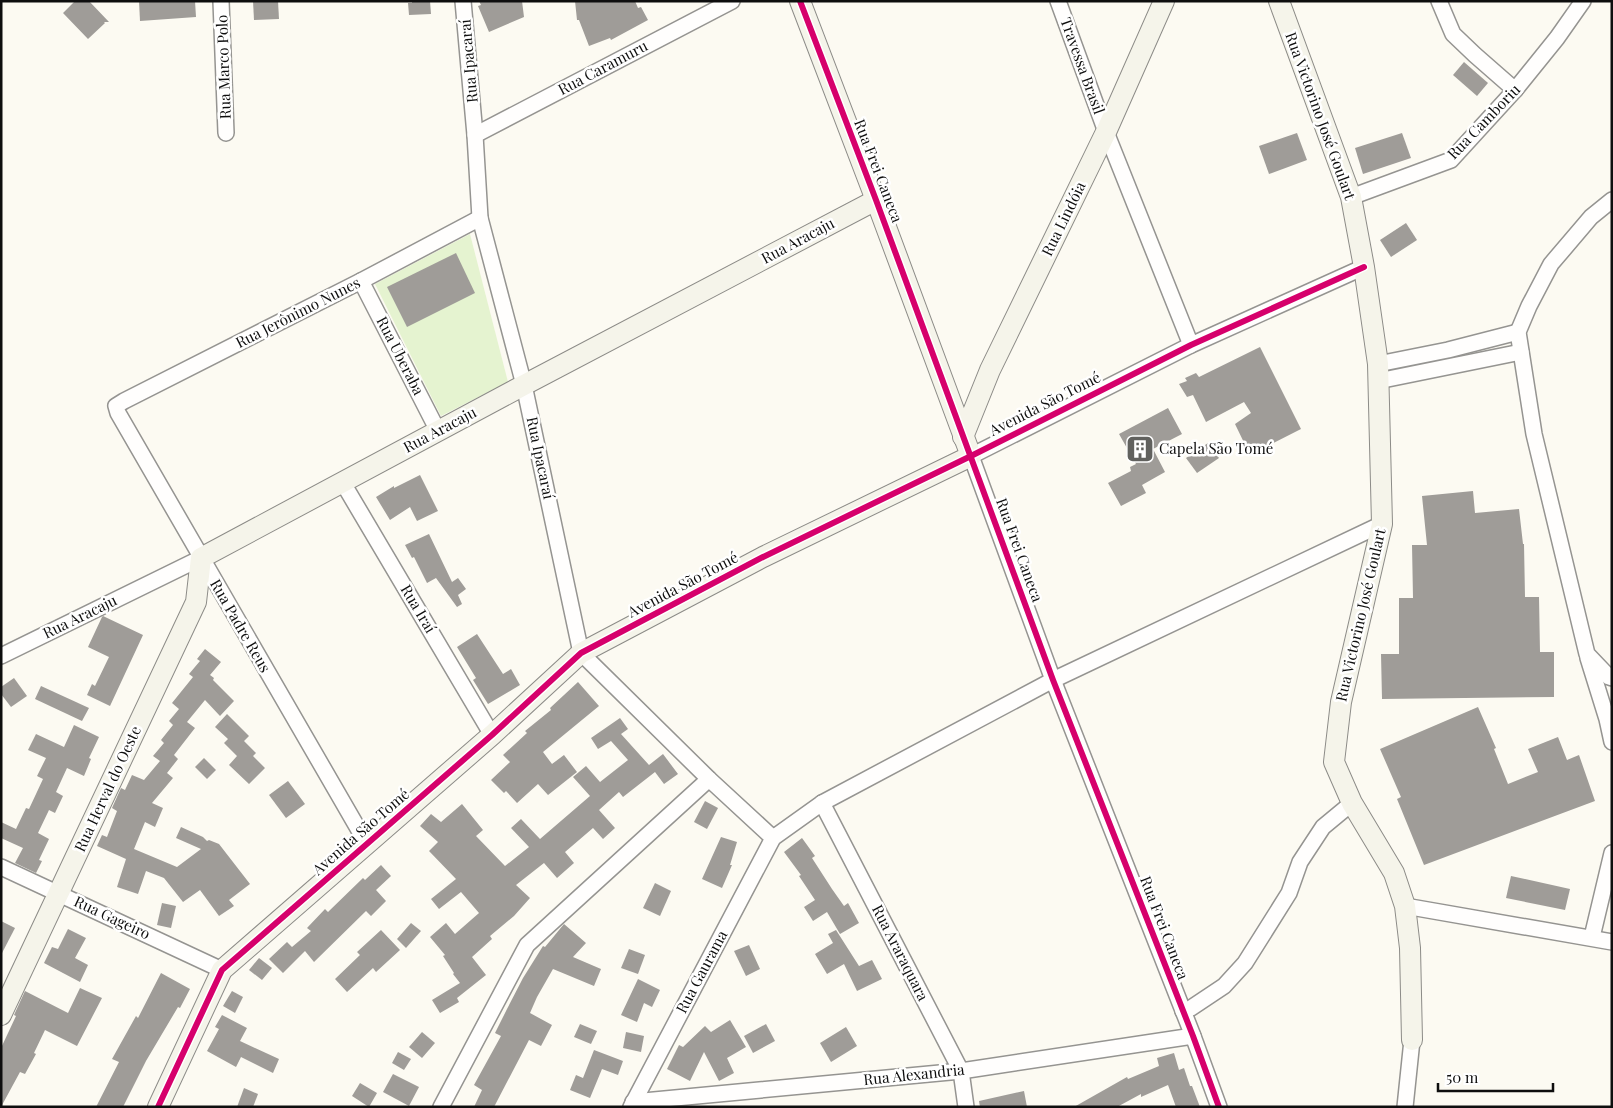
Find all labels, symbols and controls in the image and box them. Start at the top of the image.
street label: Rua Marco Polo [211,14,235,120]
street label: Travessa Brasil [1056,15,1110,117]
street label: Rua Ipacaraí [454,18,482,104]
street label: Rua Victorino José Goulart [1281,29,1361,203]
street label: Rua Caramuru [554,35,651,99]
street label: Rua Camboriu [1442,79,1524,163]
street label: Rua Frei Caneca [850,116,908,226]
street label: Rua Lindóia [1036,178,1090,259]
street label: Rua Aracaju [758,212,838,268]
street label: Rua Jerônimo Nunes [232,272,363,352]
street label: Rua Uberaba [373,313,429,399]
street label: Avenida São Tomé [985,366,1104,440]
street label: Rua Aracaju [400,401,480,457]
street label: Rua Ipacaraí [522,415,560,501]
building icon: Capela São Tomé [1125,434,1155,464]
place label: Capela São Tomé [1159,438,1273,458]
street label: Rua Frei Caneca [992,495,1048,605]
street label: Rua Victorino José Goulart [1330,525,1390,703]
street label: Avenida São Tomé [623,547,741,622]
street label: Rua Padre Reus [206,575,276,676]
street label: Rua Iraí [397,581,441,637]
street label: Rua Aracaju [39,589,120,643]
street label: Rua Herval do Oeste [69,722,145,855]
street label: Avenida São Tomé [307,784,413,880]
street label: Rua Frei Caneca [1136,873,1194,983]
street label: Rua Gageiro [71,891,154,943]
street label: Rua Araraquara [868,901,934,1005]
street label: Rua Gaurama [671,926,732,1016]
street label: Rua Alexandria [862,1059,966,1089]
scale bar [1438,1060,1553,1092]
text: 50 m [1446,1067,1479,1087]

